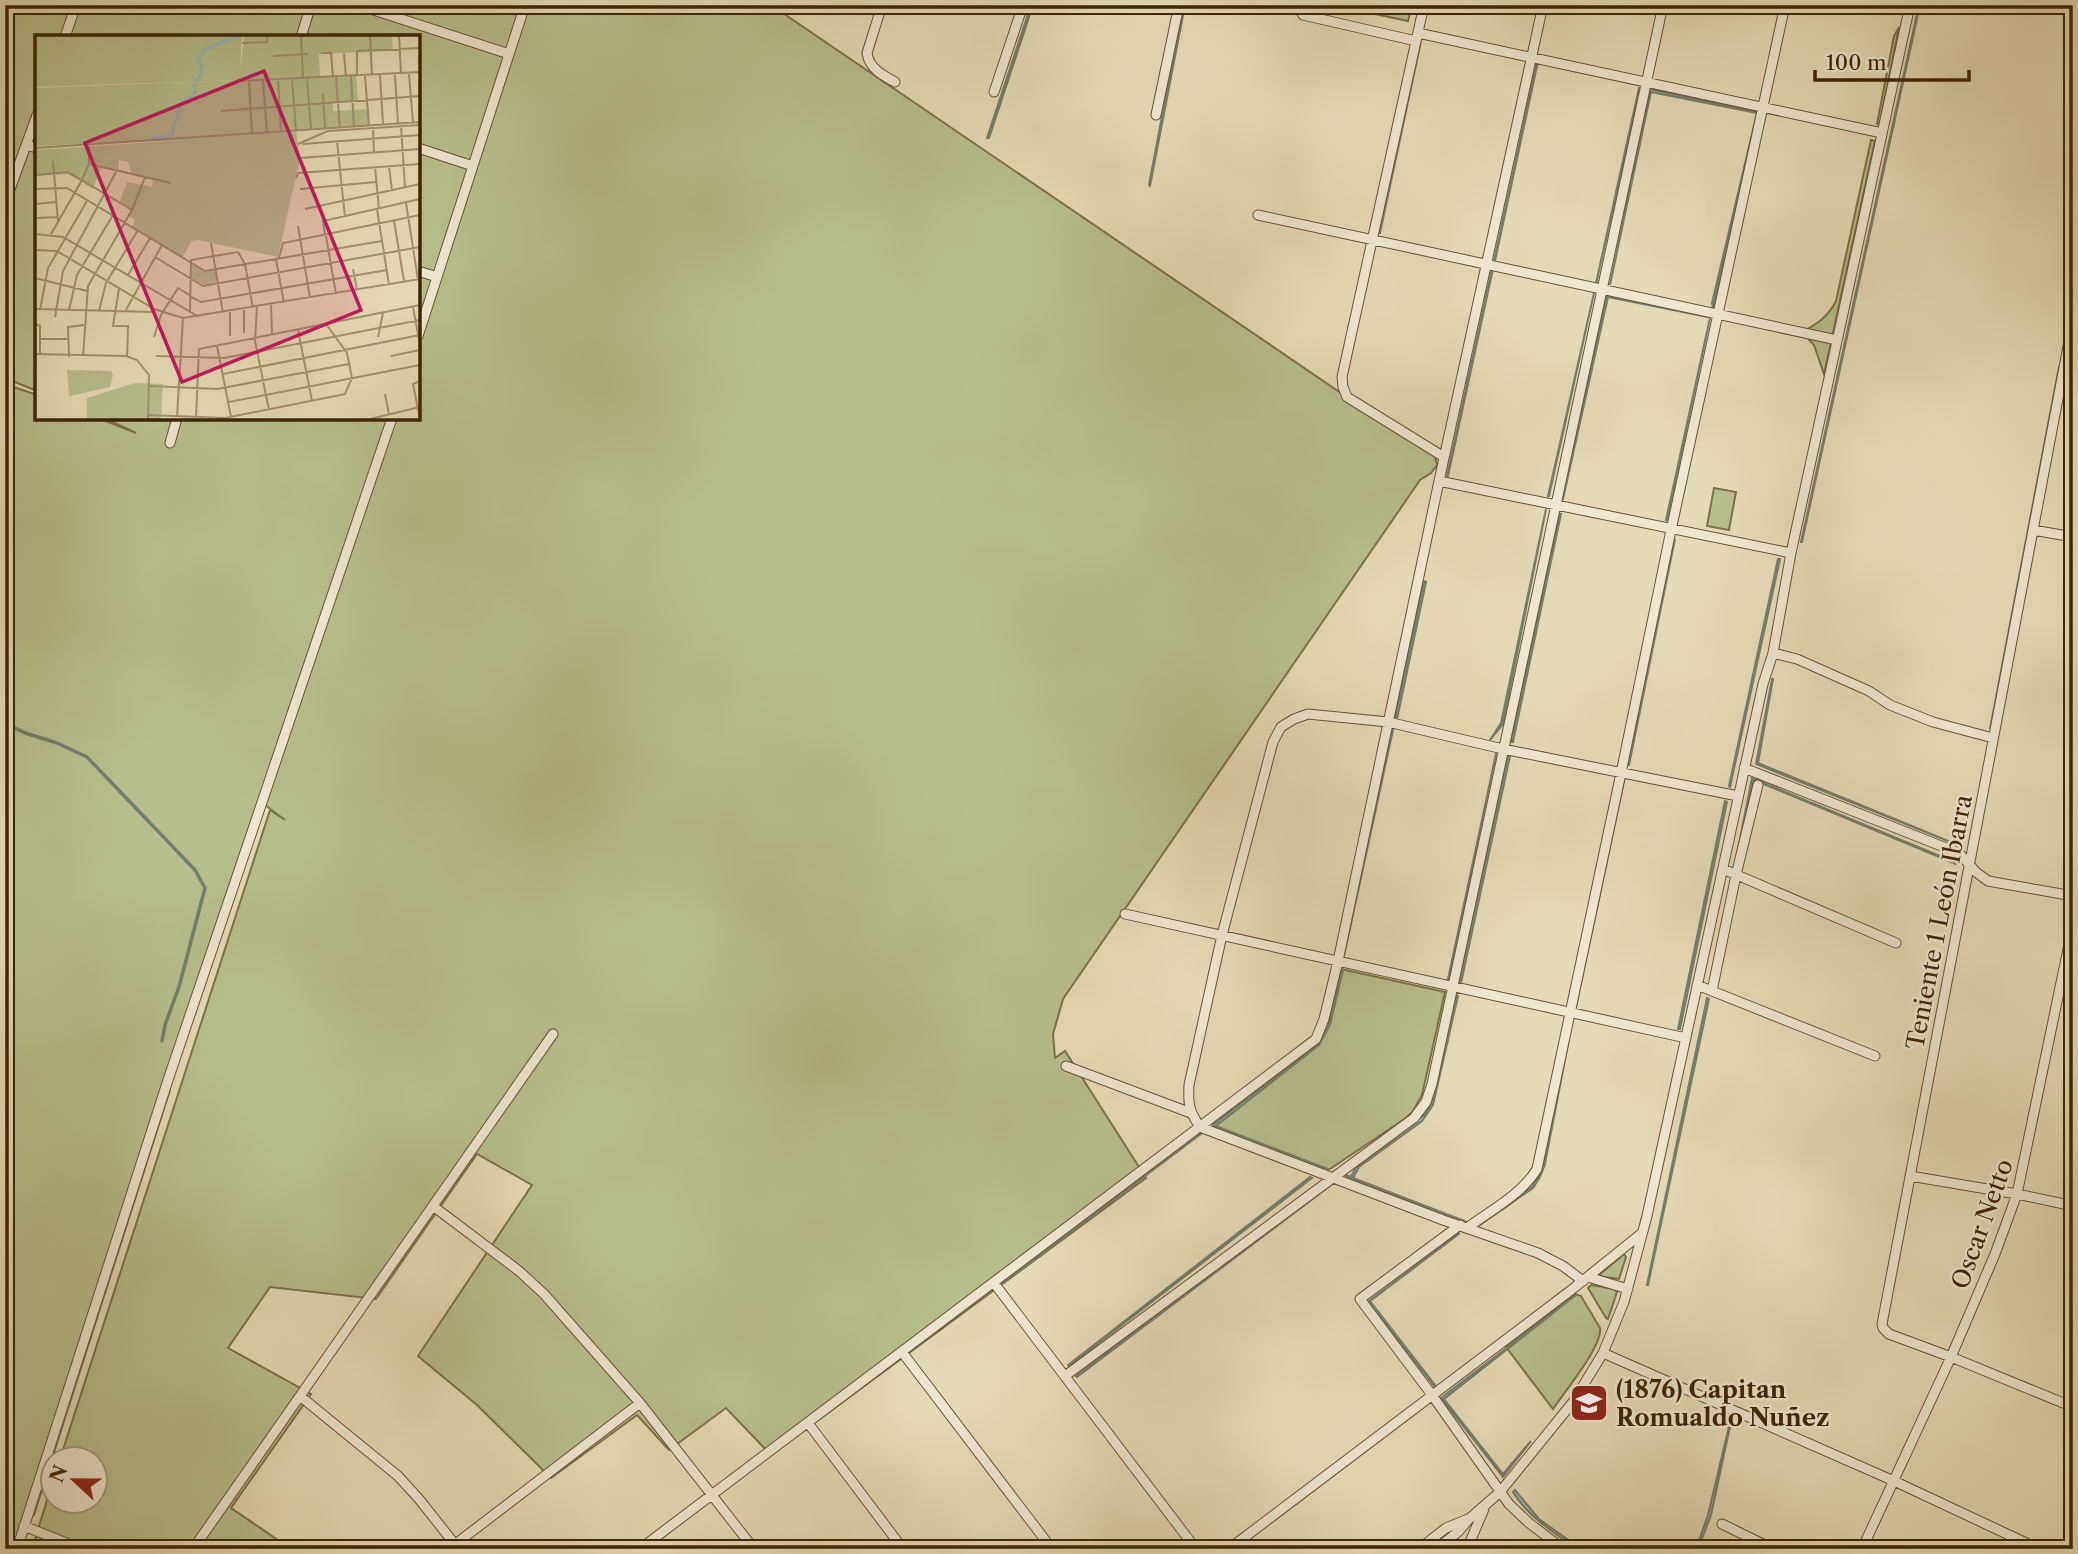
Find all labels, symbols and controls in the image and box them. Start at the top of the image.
inset map [35,35,420,420]
scale bar [1815,38,1969,82]
text: 100 m [1826,50,1887,75]
street label: Teniente 1 León Ibarra [1900,792,1978,1052]
street label: Oscar Netto [1945,1155,2019,1293]
place label: (1876) Capitan Romualdo Nuñez [1616,1375,1830,1432]
school or university icon: (1876) Capitan Romualdo Nuñez [1568,1382,1610,1424]
north arrow [38,1446,108,1516]
text: N [45,1462,72,1486]

